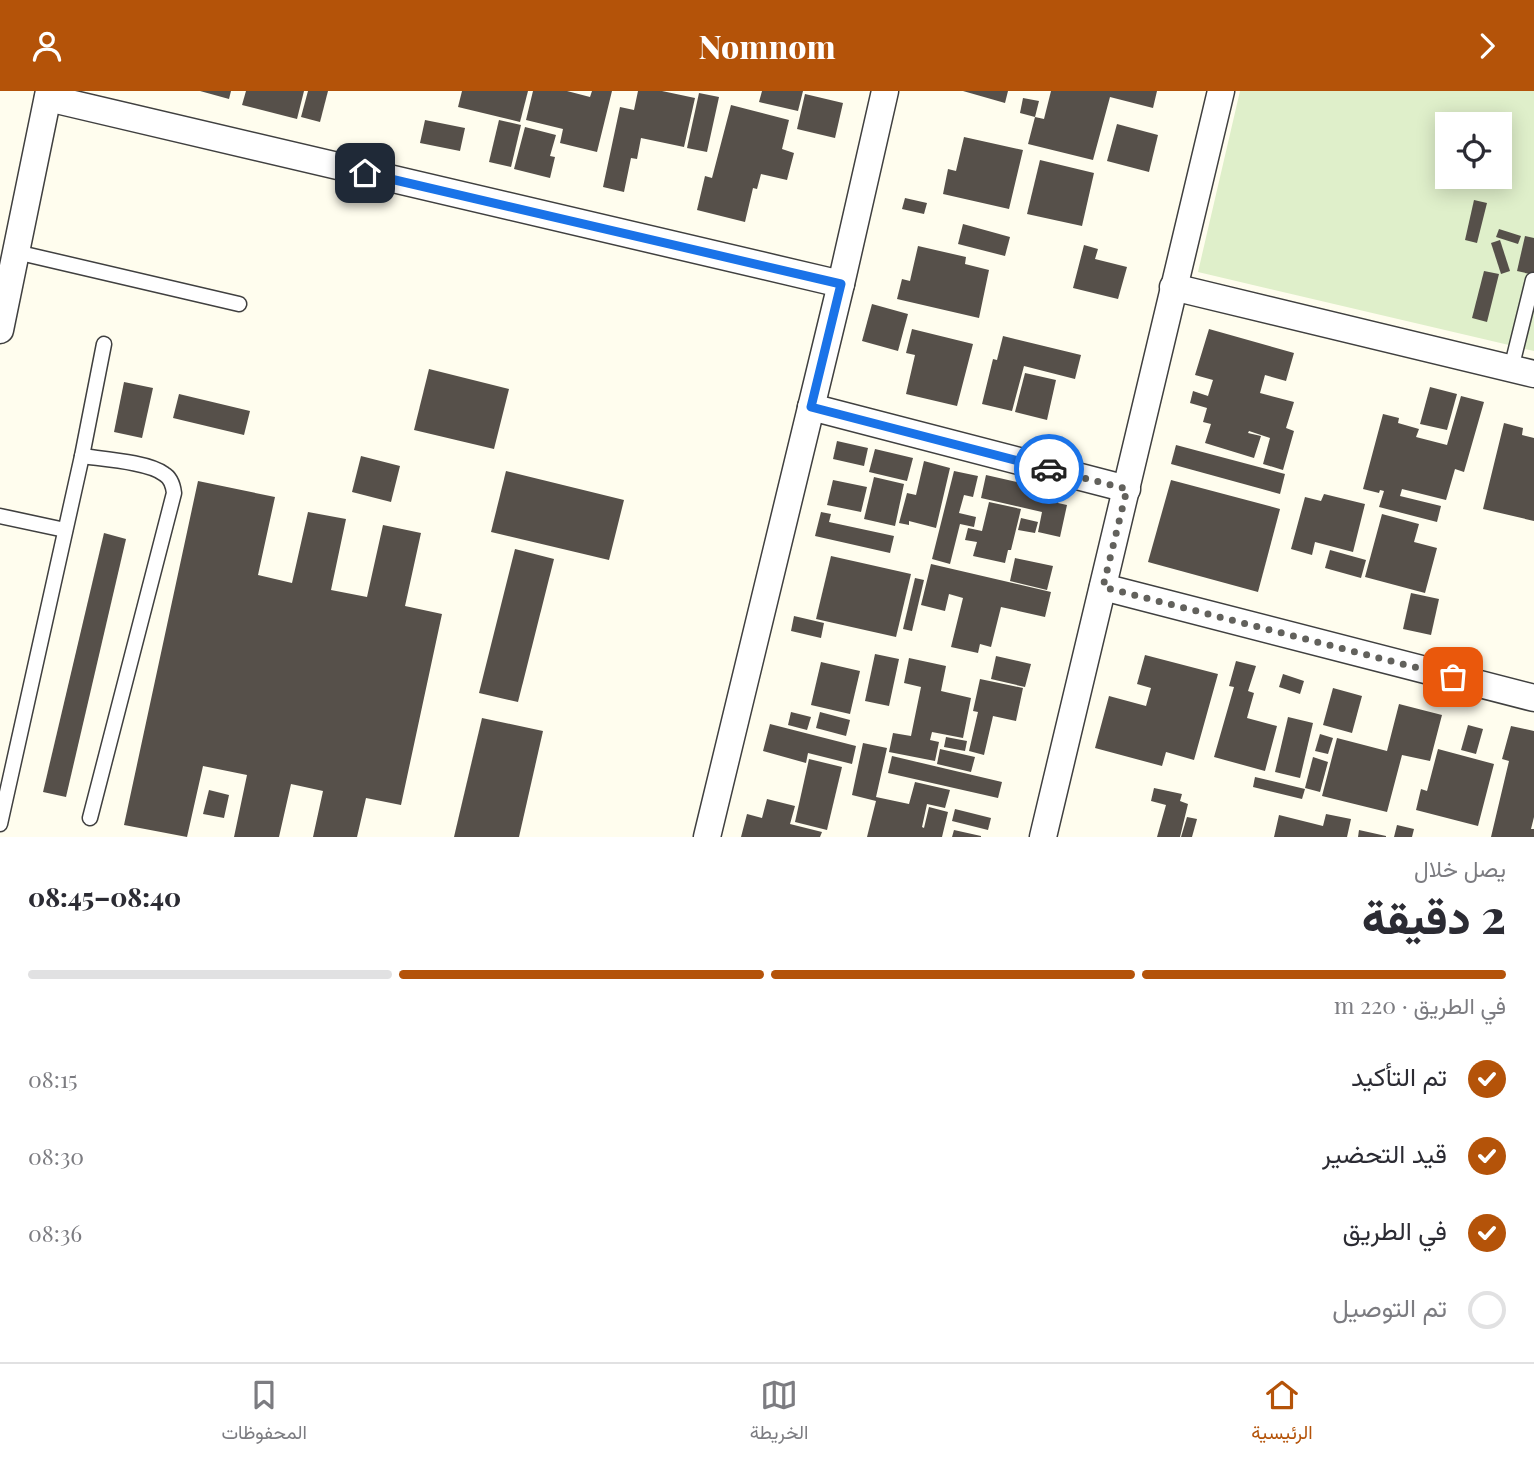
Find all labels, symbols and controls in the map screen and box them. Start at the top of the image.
text: Nomnom [698,24,836,67]
icon: person [28,27,66,65]
icon: forward [1468,27,1506,65]
map controls [1435,112,1512,189]
button: locate [1435,112,1512,189]
pin [335,143,395,203]
icon: home [346,154,384,192]
courier [1014,434,1084,504]
icon: car [1030,450,1068,488]
pin [1423,647,1483,707]
icon: bag [1434,658,1472,696]
text: يصل خلال [1414,852,1506,883]
text: 08:40–08:45 [28,879,181,914]
text: 2 دقيقة [1362,884,1506,946]
text: في الطريق · 220 m [1334,989,1506,1020]
text: تم التأكيد [1351,1058,1447,1093]
icon: check [1468,1060,1506,1098]
text: 08:15 [28,1063,78,1094]
text: قيد التحضير [1322,1135,1447,1170]
icon: check [1468,1137,1506,1175]
text: 08:30 [28,1140,84,1171]
text: في الطريق [1343,1212,1447,1247]
icon: check [1468,1214,1506,1252]
text: 08:36 [28,1217,82,1248]
text: تم التوصيل [1332,1289,1447,1324]
tab: المحفوظات [221,1376,307,1449]
tab: الخريطة [750,1376,808,1449]
tab: الرئيسية [1251,1376,1313,1449]

